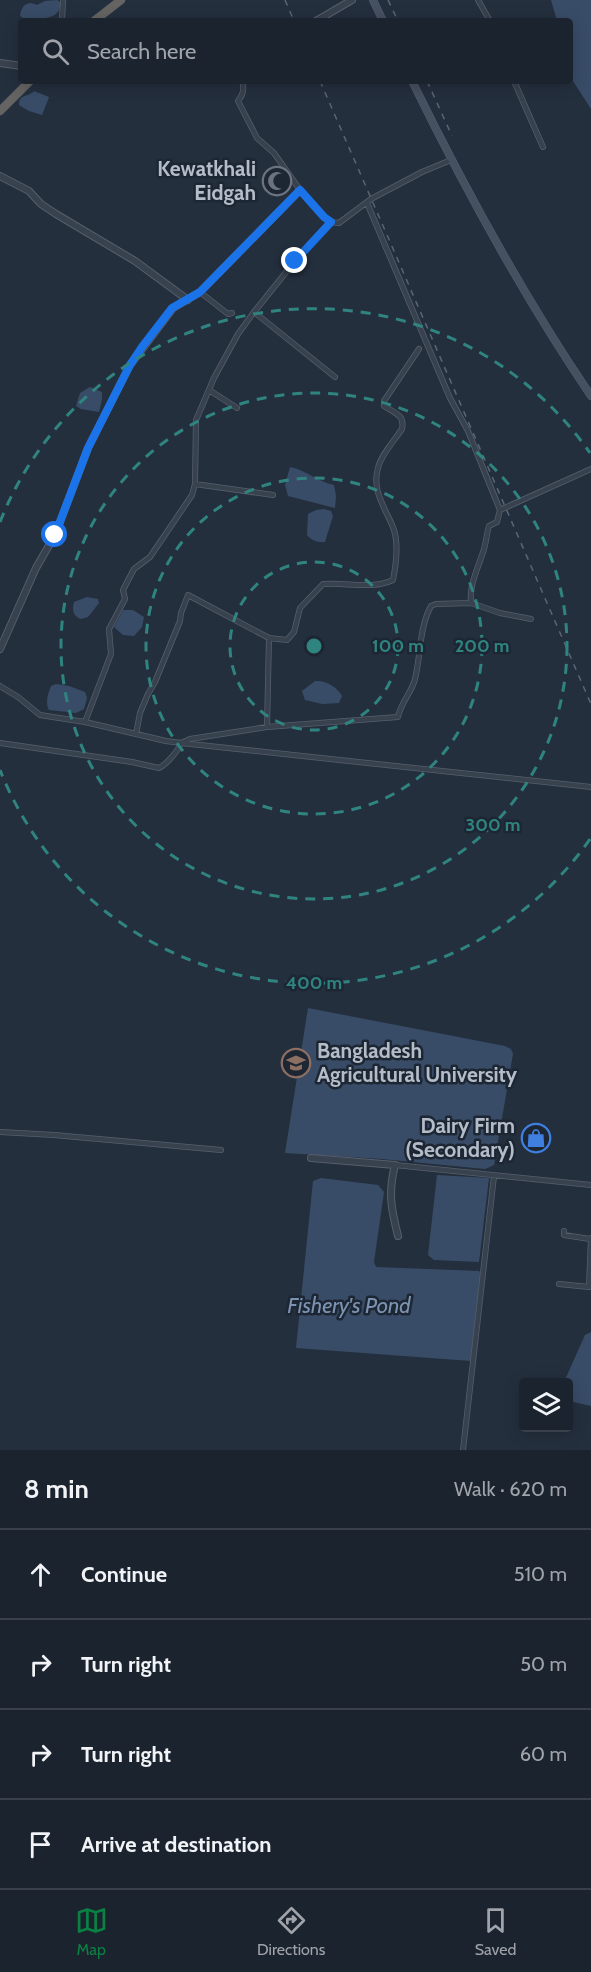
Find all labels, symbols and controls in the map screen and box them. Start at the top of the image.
search box [18,18,573,84]
icon: search [39,35,72,68]
text: Search here [87,38,196,65]
place label: Kewatkhali Eidgah [157,156,256,205]
mosque icon: Kewatkhali Eidgah [261,165,293,197]
route end [281,247,307,273]
route start [41,521,67,547]
text: 100 m [372,635,424,657]
text: 200 m [455,635,509,657]
centre of rings [304,636,324,656]
text: 300 m [466,814,520,836]
text: 400 m [286,972,342,994]
place label: Bangladesh Agricultural University [317,1038,518,1087]
school or university icon: Bangladesh Agricultural University [280,1047,312,1079]
place label: Dairy Firm (Secondary) [405,1113,515,1162]
shop icon: Dairy Firm (Secondary) [520,1122,552,1154]
water label: Fishery's Pond [287,1292,411,1319]
map controls [519,1378,573,1432]
button: layers [519,1378,573,1432]
text: 8 min [24,1473,89,1505]
text: Walk · 620 m [454,1477,567,1501]
icon: ahead [24,1558,57,1591]
text: Continue [81,1561,167,1588]
text: 510 m [514,1562,567,1586]
icon: right [24,1648,57,1681]
text: Turn right [81,1651,171,1678]
text: 50 m [520,1652,567,1676]
icon: right [24,1738,57,1771]
text: Turn right [81,1741,171,1768]
text: 60 m [520,1742,567,1766]
icon: arrive [24,1828,57,1861]
text: Arrive at destination [81,1831,271,1858]
tab: Map [75,1904,108,1959]
tab: Directions [257,1904,325,1959]
tab: Saved [475,1904,516,1959]

